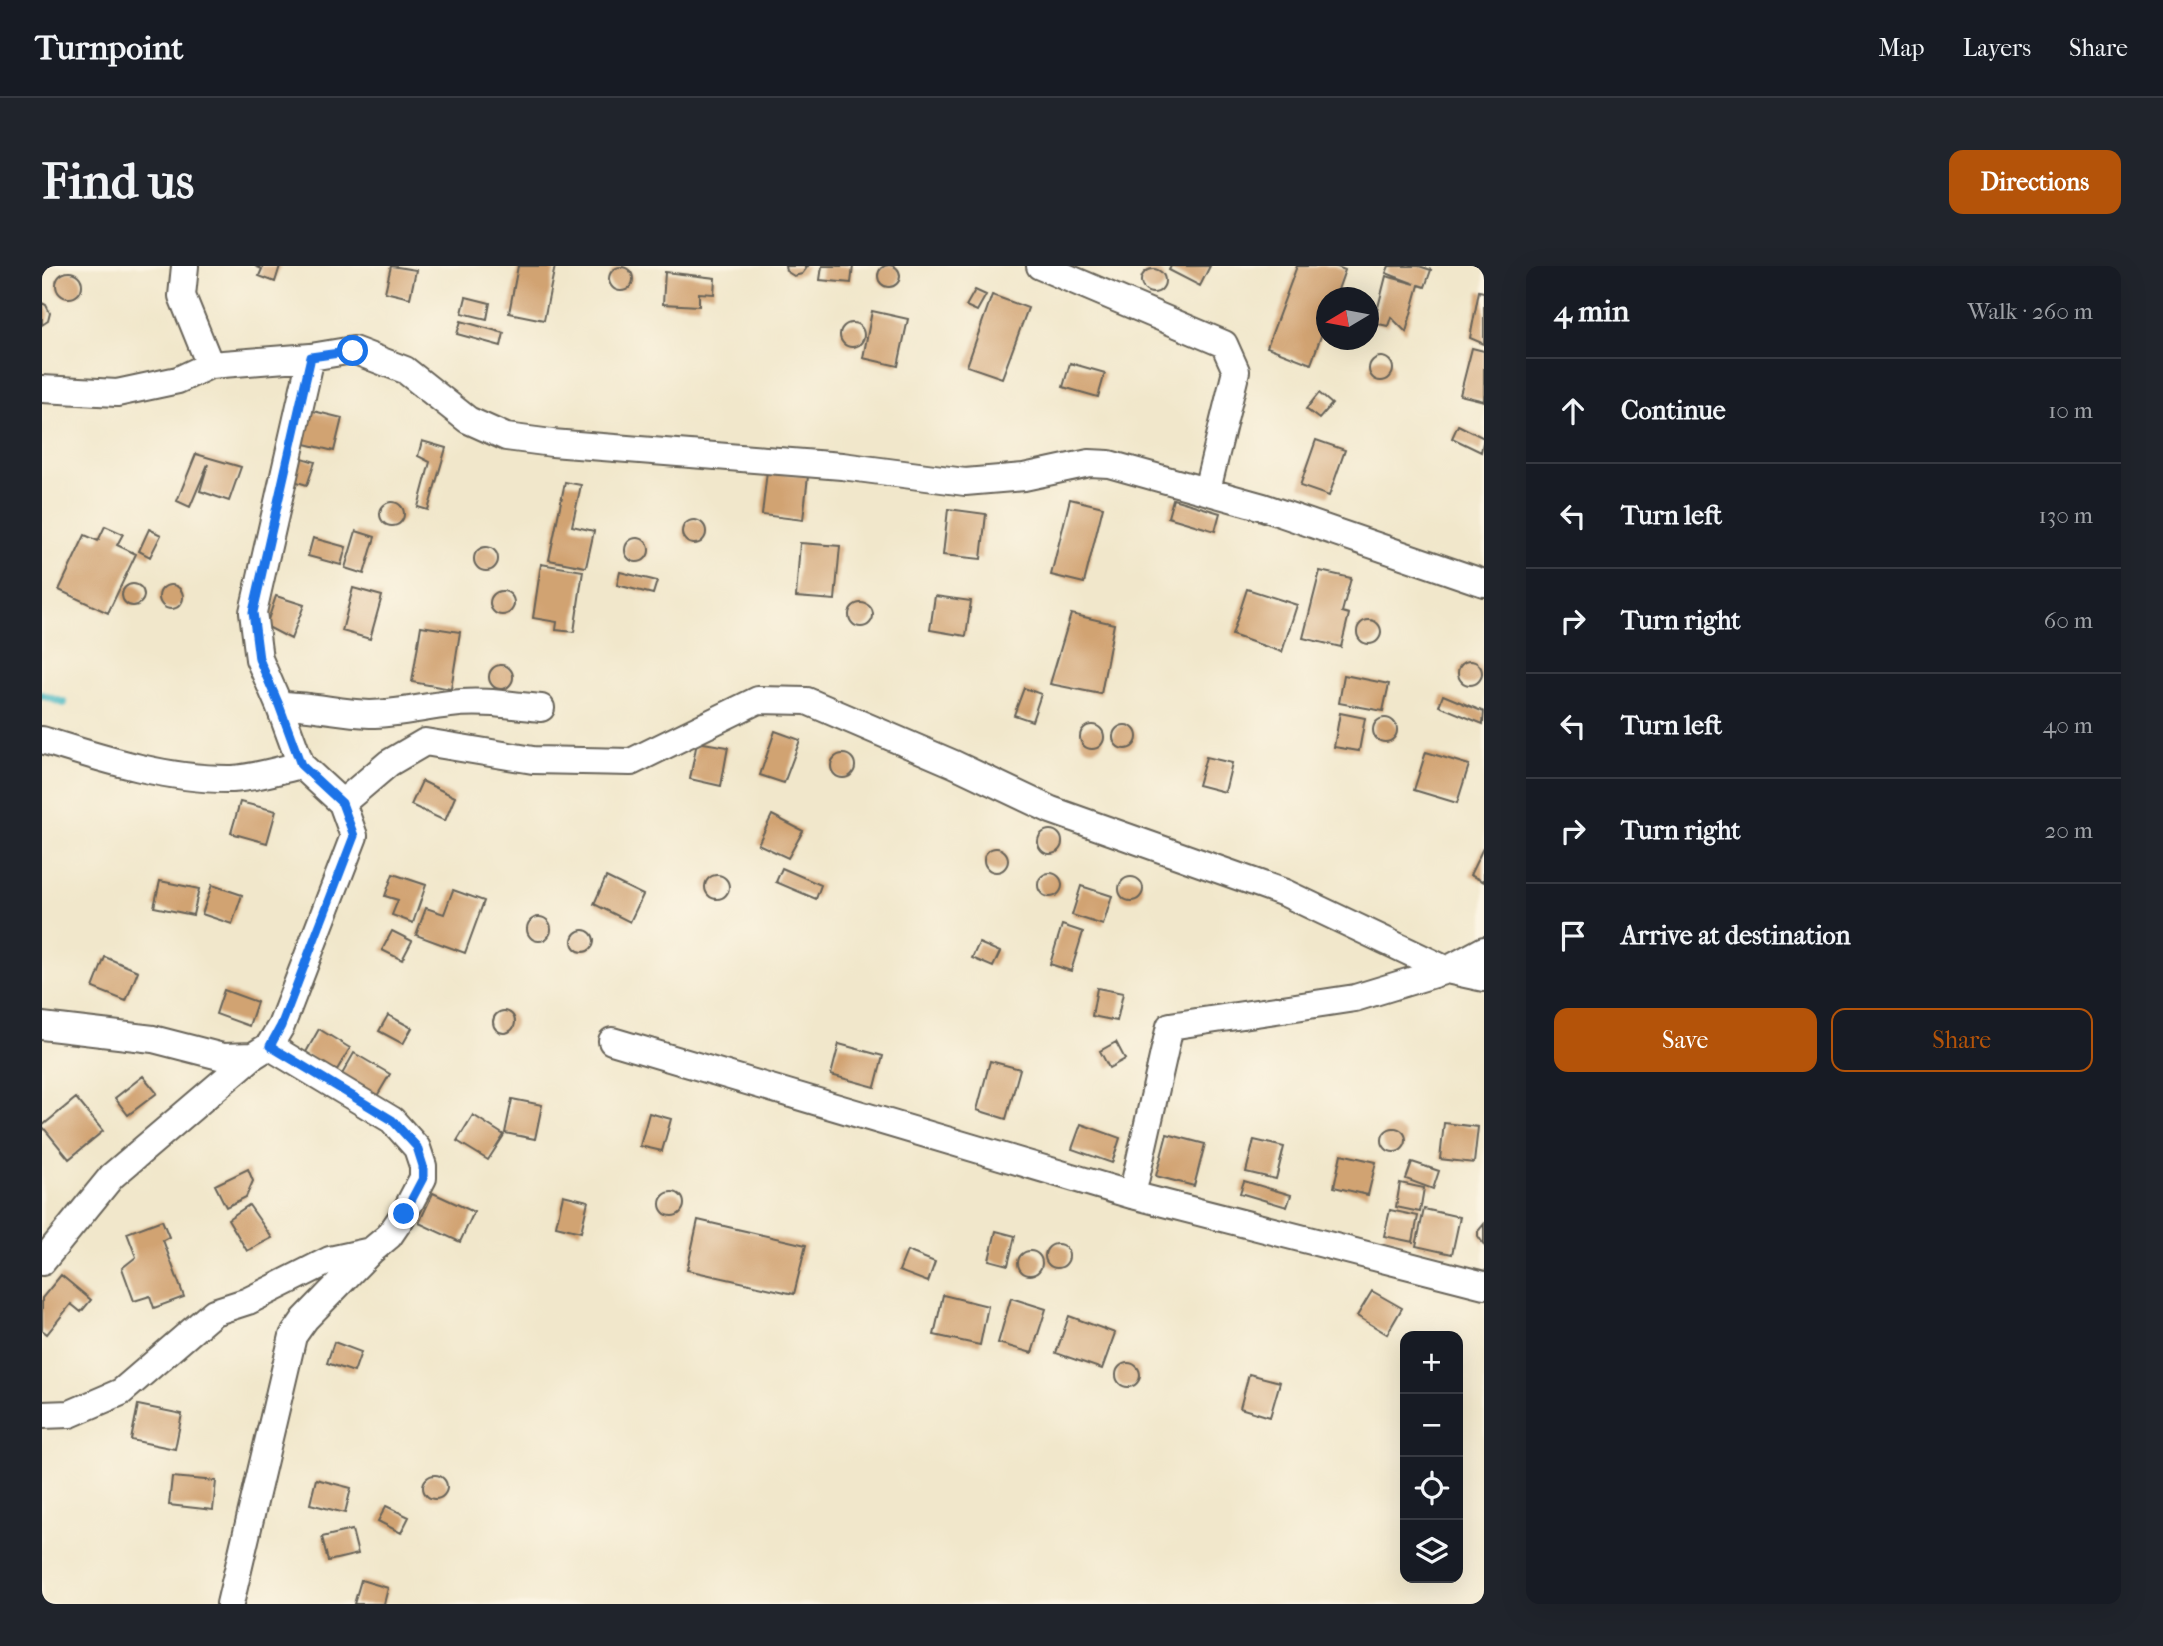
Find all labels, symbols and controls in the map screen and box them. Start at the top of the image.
text: Turnpoint [35,29,183,68]
text: Map [1879,34,1925,62]
text: Layers [1963,34,2031,62]
text: Share [2069,34,2128,62]
button: Directions [1949,150,2121,214]
text: Find us [42,153,194,211]
north arrow [1316,287,1379,350]
text: 4 min [1554,294,1629,329]
text: Walk · 260 m [1968,298,2093,325]
route start [337,335,368,366]
icon: ahead [1554,392,1592,430]
text: Continue [1621,395,1726,426]
text: 10 m [2048,397,2093,424]
icon: left [1554,497,1592,535]
text: Turn left [1621,500,1722,531]
text: 130 m [2039,502,2093,529]
icon: right [1554,602,1592,640]
text: Turn right [1621,605,1741,636]
text: 60 m [2044,607,2093,634]
icon: left [1554,707,1592,745]
text: Turn left [1621,710,1722,741]
text: 40 m [2043,712,2093,739]
icon: right [1554,812,1592,850]
text: Turn right [1621,815,1741,846]
text: 20 m [2044,817,2093,844]
icon: arrive [1554,917,1592,955]
text: Arrive at destination [1621,920,1851,951]
button: Save [1554,1008,1817,1072]
button: Share [1831,1008,2093,1072]
route end [388,1198,419,1229]
map controls [1400,1331,1463,1583]
button: + [1400,1331,1463,1394]
button: − [1400,1394,1463,1457]
button: locate [1400,1457,1463,1520]
button: layers [1400,1520,1463,1583]

